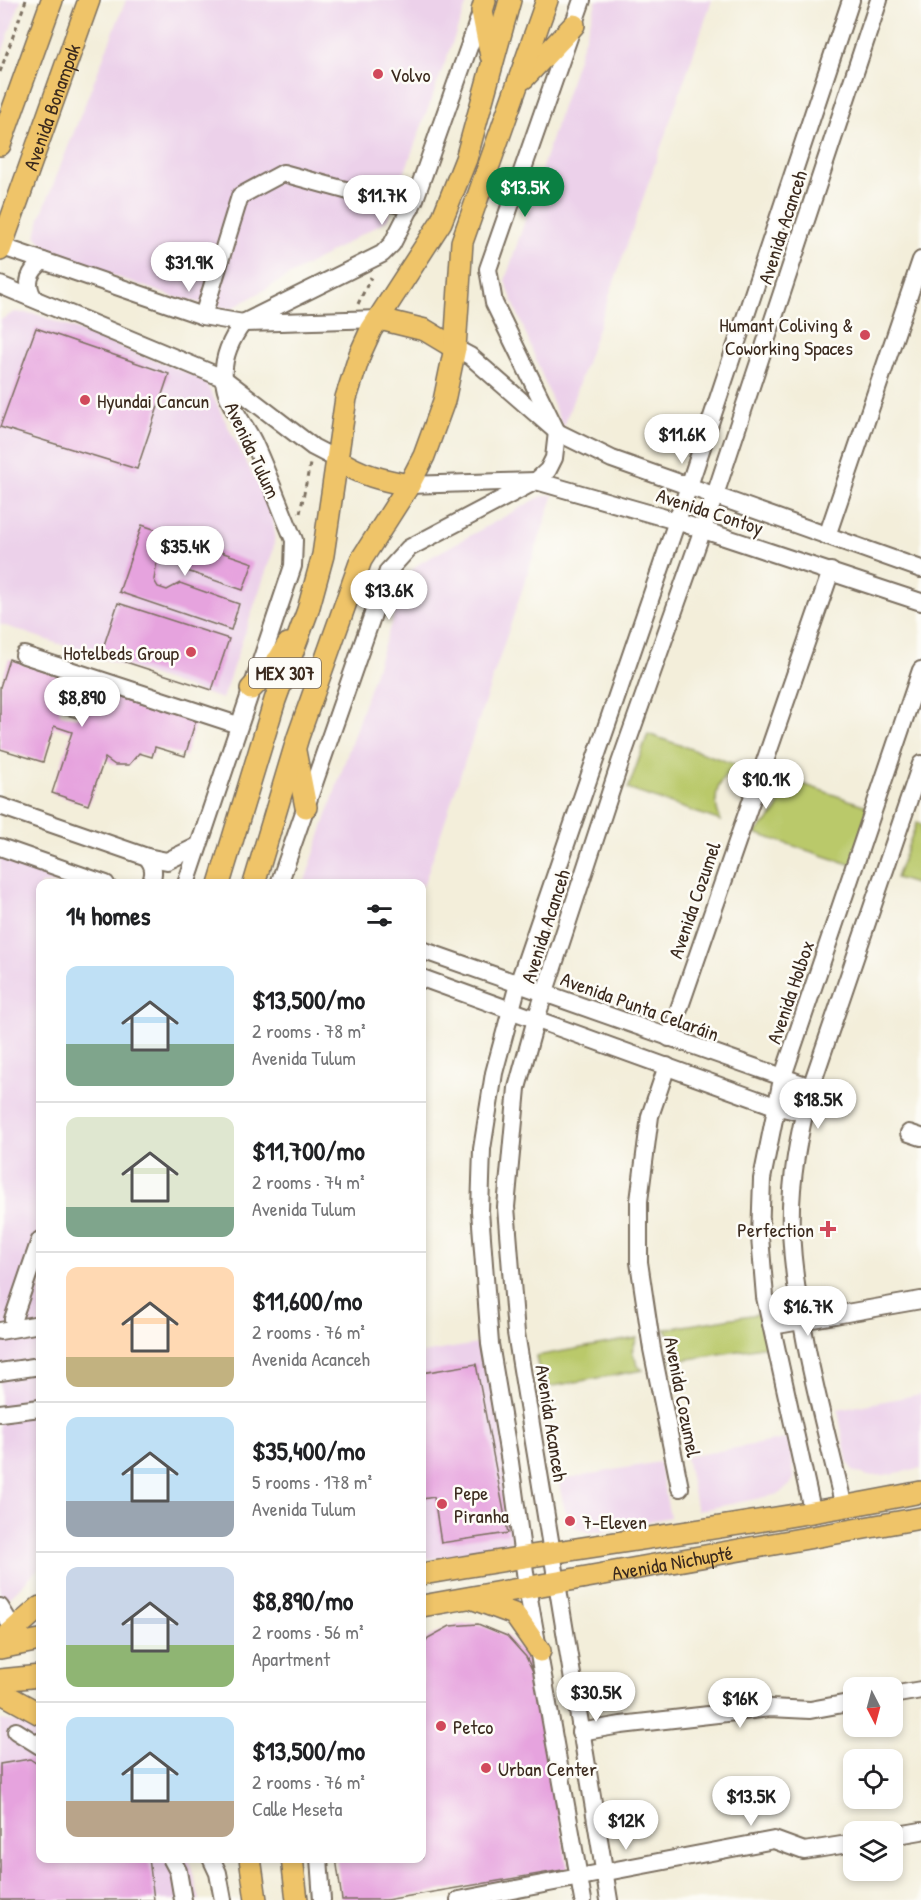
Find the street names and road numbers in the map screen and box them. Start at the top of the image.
street label: Avenida Bonampak [16,40,86,174]
street label: Avenida Acanceh [751,167,813,287]
street label: Avenida Tulum [219,397,287,503]
street label: Avenida Contoy [653,481,767,541]
road number: MEX 307 [249,658,321,688]
street label: Avenida Cozumel [661,837,727,962]
street label: Avenida Acanceh [514,866,576,986]
street label: Avenida Holbox [760,937,820,1047]
street label: Avenida Punta Celaráin [557,965,723,1047]
street label: Avenida Cozumel [658,1335,708,1460]
street label: Avenida Acanceh [529,1363,575,1483]
street label: Avenida Nichupté [610,1538,735,1586]

